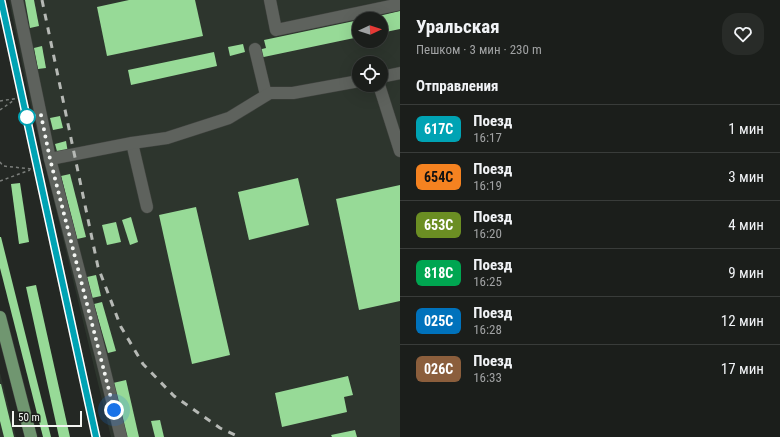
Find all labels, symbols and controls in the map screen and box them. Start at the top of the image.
north arrow [352,12,388,48]
map controls [352,12,388,92]
button: heart [722,13,764,55]
text: Уральская [416,15,500,38]
text: Пешком · 3 мин · 230 m [416,42,542,57]
button: locate [352,56,388,92]
text: Отправления [416,77,498,95]
unlabelled marker [18,108,36,126]
text: Поезд [473,112,512,130]
text: 1 мин [728,120,764,138]
text: 617C [424,121,453,137]
text: 16:17 [473,130,502,145]
text: Поезд [473,160,512,178]
text: 3 мин [728,168,764,186]
text: 654С [424,169,453,185]
text: 16:19 [473,178,502,193]
text: Поезд [473,208,512,226]
text: 4 мин [728,216,764,234]
text: 653С [424,217,453,233]
text: 16:20 [473,226,502,241]
text: Поезд [473,256,512,274]
text: 9 мин [728,264,764,282]
text: 818С [424,265,453,281]
text: 16:25 [473,274,502,289]
text: Поезд [473,304,512,322]
text: 12 мин [721,312,764,330]
text: 025С [424,313,453,329]
text: 16:28 [473,322,502,337]
text: Поезд [473,352,512,370]
text: 17 мин [721,360,764,378]
text: 026С [424,361,453,377]
text: 16:33 [473,370,502,385]
your location [104,400,124,420]
scale bar [12,409,82,428]
text: 50 m [18,411,40,424]

